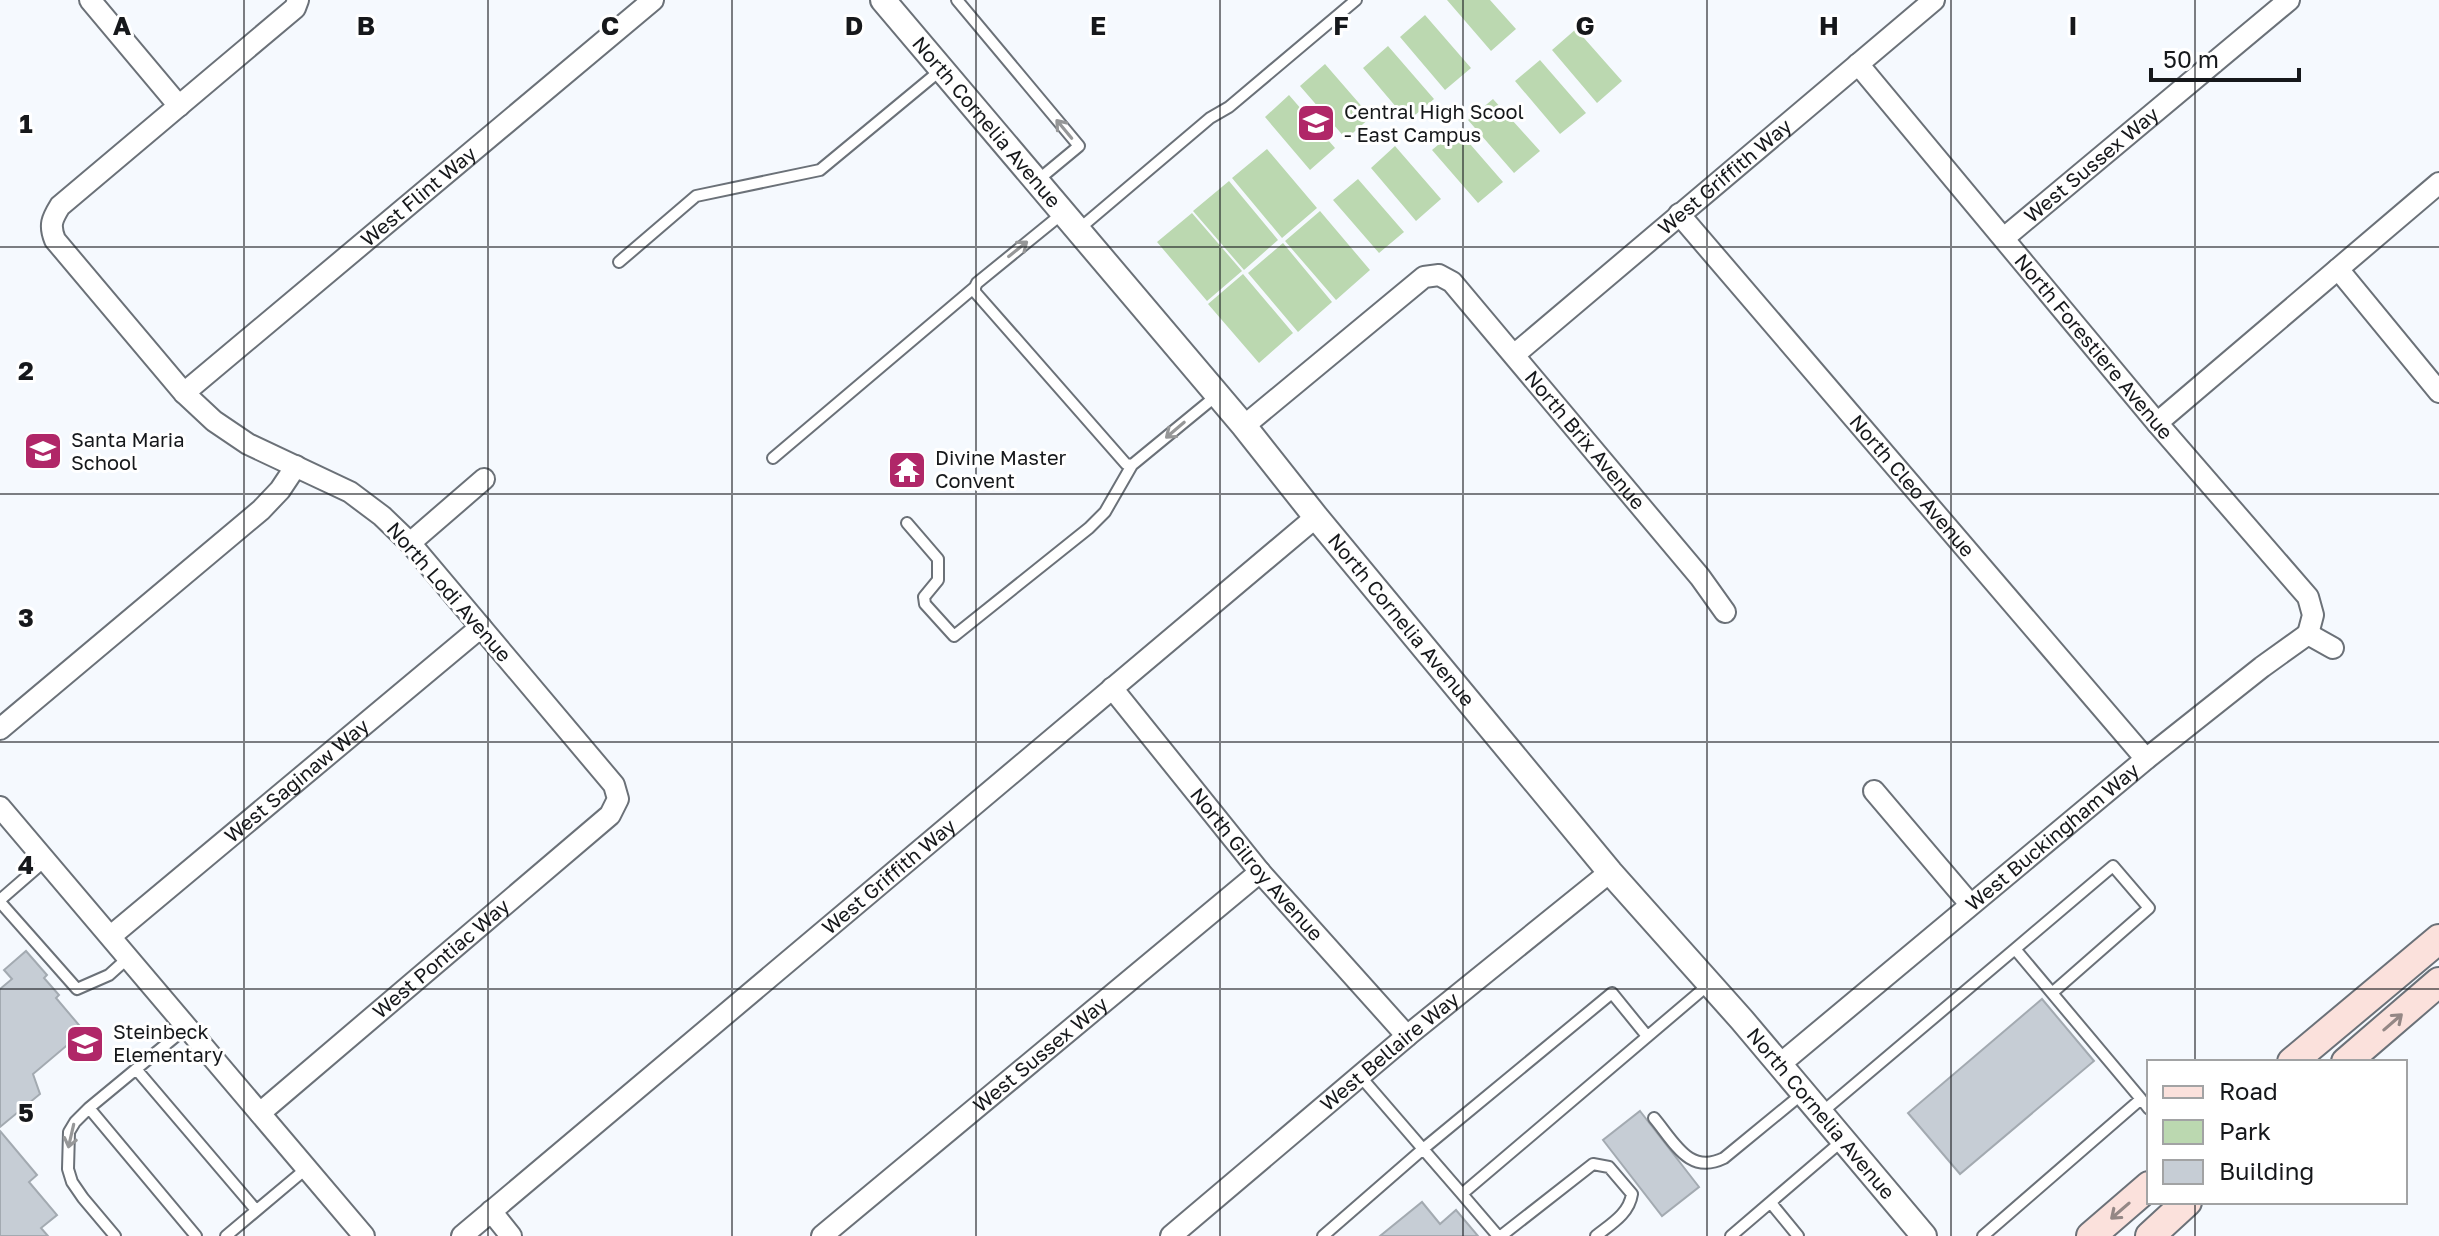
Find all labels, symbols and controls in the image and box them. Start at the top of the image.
text: A [113,10,132,41]
text: B [357,10,375,41]
text: C [601,10,619,41]
text: D [845,10,863,41]
text: E [1090,10,1106,41]
text: F [1333,10,1349,41]
text: G [1575,10,1595,41]
text: H [1819,10,1839,41]
text: I [2069,10,2077,41]
street label: North Cornelia Avenue [908,31,1066,212]
scale bar [2151,32,2299,82]
text: 50 m [2163,44,2219,73]
place label: Central High Scool - East Campus [1344,99,1524,146]
street label: West Sussex Way [2019,101,2163,227]
school or university icon: Central High Scool - East Campus [1295,102,1337,144]
text: 1 [19,108,33,139]
street label: West Griffith Way [1653,113,1796,239]
one-way arrow [1055,119,1073,139]
street label: West Flint Way [355,141,480,251]
one-way arrow [1007,241,1028,258]
street label: North Forestiere Avenue [2010,249,2179,444]
text: 2 [18,355,34,386]
street label: North Brix Avenue [1520,365,1651,514]
street label: North Cleo Avenue [1845,409,1980,561]
one-way arrow [1165,421,1186,439]
place label: Santa Maria School [71,427,184,474]
school or university icon: Santa Maria School [22,430,64,472]
place label: Divine Master Convent [935,445,1067,492]
temple icon: Divine Master Convent [886,449,928,491]
street label: North Lodi Avenue [383,517,517,666]
street label: North Cornelia Avenue [1324,528,1480,710]
text: 3 [18,602,34,633]
street label: West Saginaw Way [219,713,373,847]
street label: West Buckingham Way [1960,757,2143,915]
street label: North Gilroy Avenue [1186,782,1329,945]
street label: West Griffith Way [817,813,960,939]
text: 4 [18,849,34,880]
street label: West Pontiac Way [367,893,514,1023]
street label: West Bellaire Way [1315,986,1463,1115]
street label: West Sussex Way [968,991,1112,1116]
one-way arrow [2382,1013,2402,1031]
place label: Steinbeck Elementary [113,1019,223,1066]
street label: North Cornelia Avenue [1743,1022,1901,1204]
school or university icon: Steinbeck Elementary [64,1023,106,1065]
legend [2147,1060,2407,1204]
text: Road [2219,1076,2278,1105]
text: 5 [18,1097,34,1128]
text: Park [2219,1116,2271,1145]
one-way arrow [63,1123,78,1148]
text: Building [2219,1156,2314,1185]
one-way arrow [2111,1202,2131,1220]

